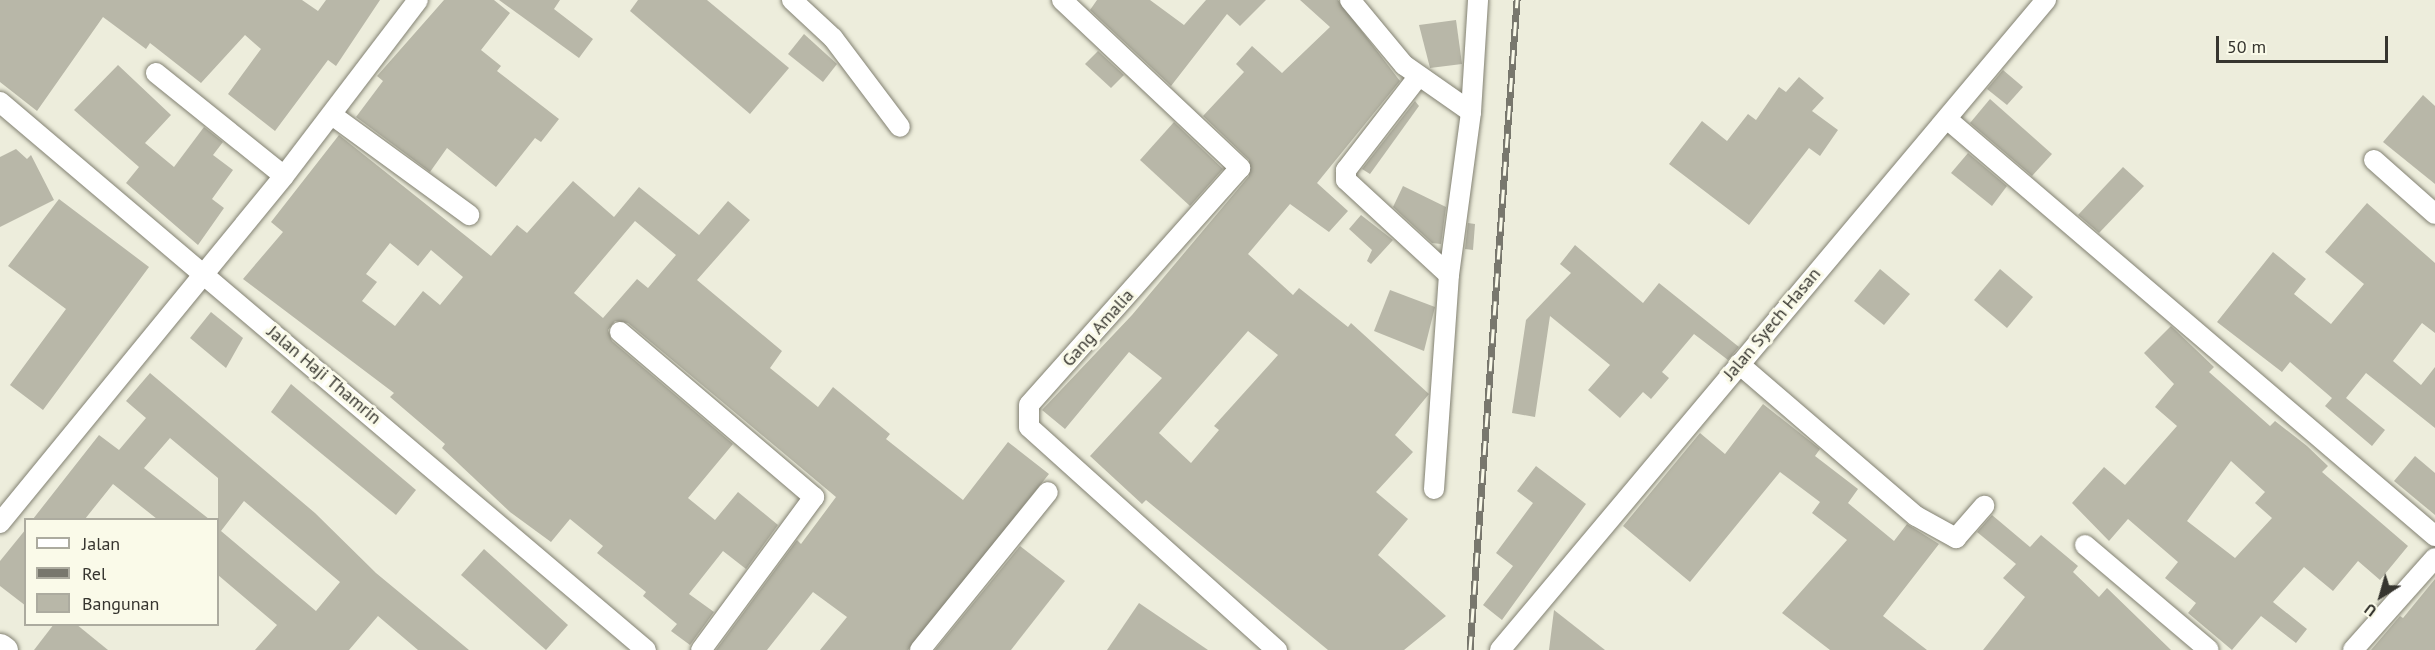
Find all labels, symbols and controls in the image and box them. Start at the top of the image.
scale bar [2219,24,2392,62]
text: 50 m [2227,35,2266,58]
street label: Jalan Syech Hasan [1719,263,1825,385]
street label: Gang Amalia [1057,285,1139,371]
street label: Jalan Haji Thamrin [262,321,386,429]
legend [24,518,219,626]
text: Jalan [82,532,120,555]
text: Rel [82,562,106,585]
north arrow [2351,566,2411,626]
text: Bangunan [82,592,159,615]
text: U [2360,599,2380,621]

